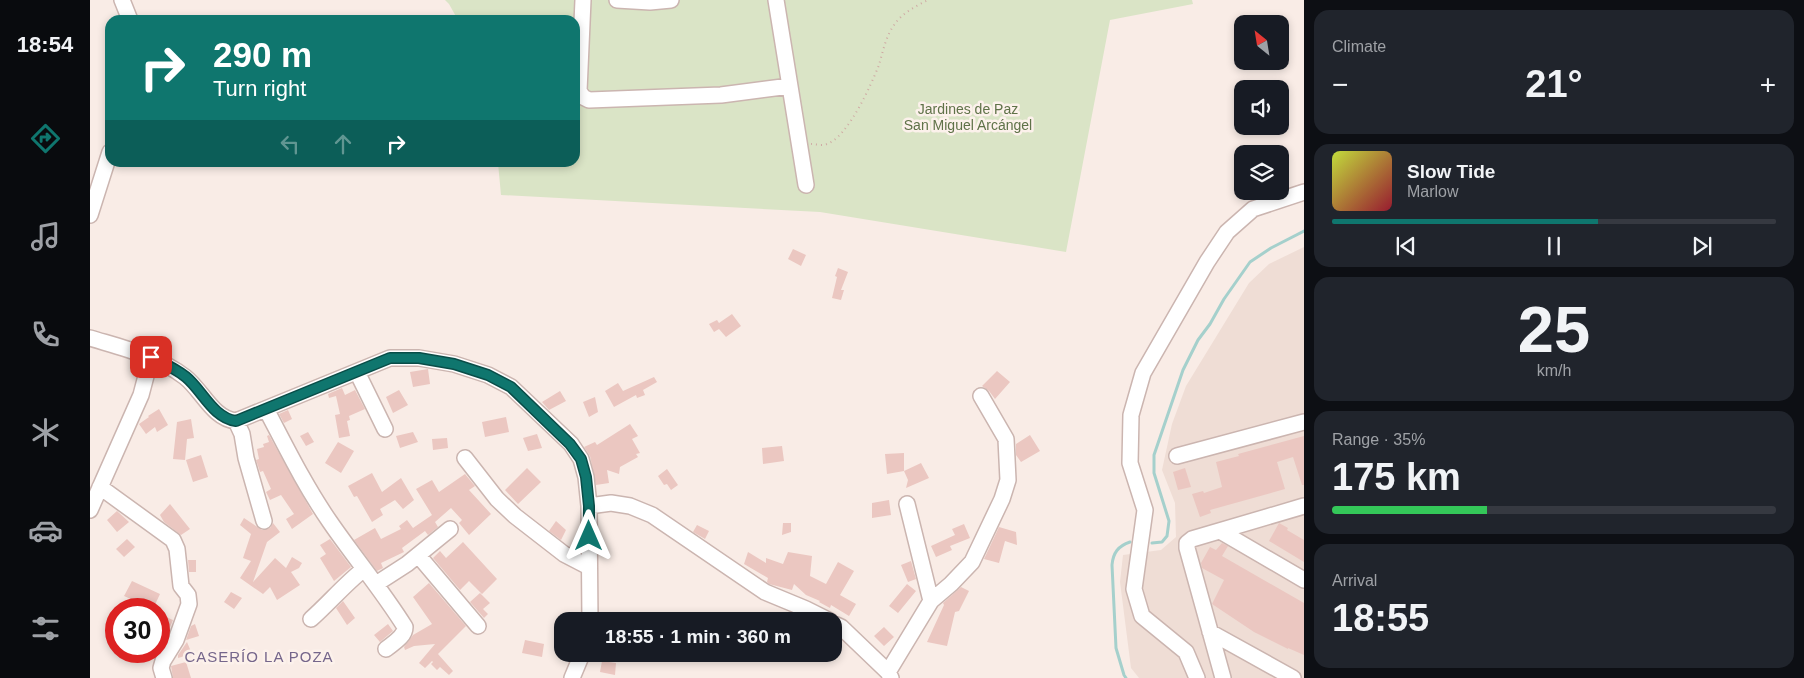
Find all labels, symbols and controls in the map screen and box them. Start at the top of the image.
north arrow [1234,15,1289,70]
map controls [1234,15,1289,200]
text: 18:54 [17,32,73,57]
icon: right [130,35,195,100]
text: 290 m [213,35,312,74]
text: Climate [1332,38,1386,55]
text: 21° [1525,63,1583,105]
text: − [1332,69,1348,100]
text: + [1760,69,1776,100]
text: Turn right [213,76,306,101]
button: sound [1234,80,1289,135]
park label: Jardines de Paz San Miguel Arcángel [904,101,1032,133]
icon: directions [28,121,63,156]
icon: left [276,130,304,158]
icon: ahead [329,130,357,158]
icon: right [382,130,410,158]
button: layers [1234,145,1289,200]
text: Slow Tide [1407,161,1495,182]
text: Marlow [1407,183,1459,200]
icon: music [28,219,63,254]
icon: previous [1392,232,1420,260]
icon: pause [1540,232,1568,260]
icon: next [1688,232,1716,260]
text: 25 [1518,293,1590,366]
icon: phone [28,317,63,352]
pin [130,336,172,378]
icon: arrive [137,343,165,371]
text: km/h [1537,362,1571,379]
icon: climate [28,415,63,450]
text: Range · 35% [1332,431,1425,448]
text: 175 km [1332,456,1461,498]
position arrow [562,509,614,561]
icon: car [28,513,63,548]
text: Arrival [1332,572,1377,589]
text: 18:55 [1332,597,1429,639]
speed limit sign: 30 [105,598,170,663]
icon: filters [28,611,63,646]
text: 18:55 · 1 min · 360 m [605,626,791,647]
district label: CASERÍO LA POZA [184,648,334,665]

